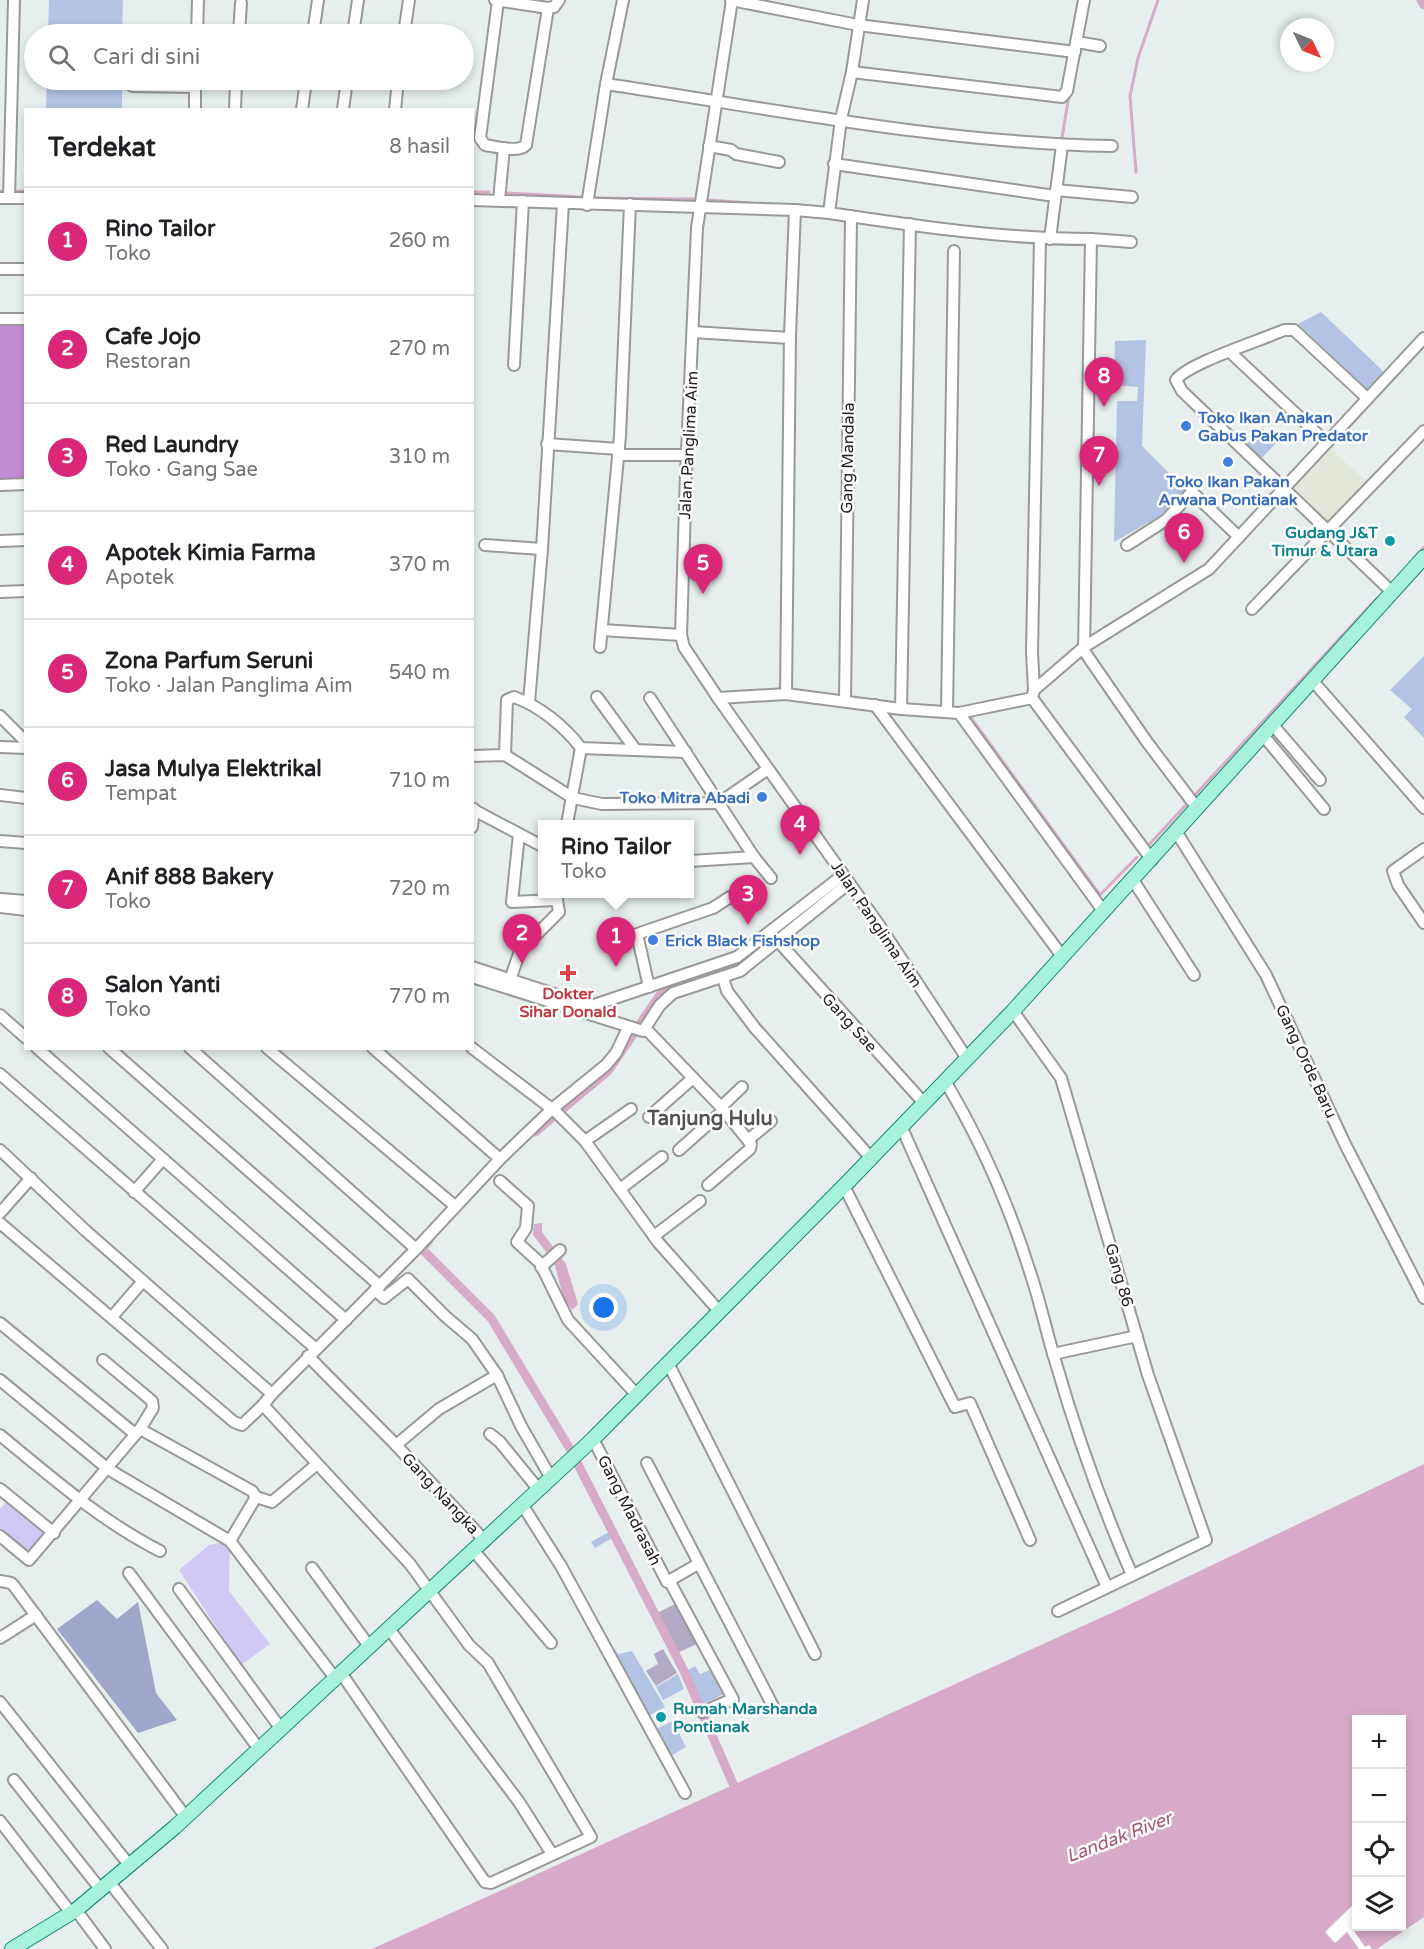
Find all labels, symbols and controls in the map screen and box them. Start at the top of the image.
north arrow [1280,18,1334,72]
search box [24,24,474,90]
icon: search [45,41,78,74]
text: Cari di sini [93,44,200,70]
text: Terdekat [48,132,156,163]
text: 8 hasil [389,135,450,159]
text: Rino Tailor [105,216,215,242]
text: 1 [61,229,74,253]
text: 260 m [389,229,450,253]
text: Toko [105,242,151,266]
text: Cafe Jojo [105,324,201,350]
text: 2 [61,337,74,361]
text: 270 m [389,337,450,361]
text: Restoran [105,350,191,374]
pin: 8 [1084,358,1124,407]
street label: Jalan Panglima Aim [675,370,703,520]
street label: Gang Mandala [837,402,859,514]
place label: Toko Ikan Anakan Gabus Pakan Predator [1197,408,1369,446]
marker: Toko Ikan Anakan Gabus Pakan Predator [1179,419,1193,433]
text: Red Laundry [105,432,239,458]
pin: 7 [1080,436,1118,486]
text: 3 [61,445,74,469]
text: 310 m [389,445,450,469]
marker: Toko Ikan Pakan Arwana Pontianak [1221,455,1235,469]
text: Toko · Gang Sae [105,458,258,482]
place label: Toko Ikan Pakan Arwana Pontianak [1159,472,1298,510]
pin: 6 [1164,514,1204,563]
place label: Gudang J&T Timur & Utara [1271,523,1378,561]
marker: Gudang J&T Timur & Utara [1383,534,1397,548]
text: Apotek Kimia Farma [105,540,316,566]
pin: 5 [684,544,722,594]
text: 4 [61,553,74,577]
text: 370 m [389,553,450,577]
text: Apotek [105,566,174,590]
text: Zona Parfum Seruni [105,648,313,674]
text: 5 [61,661,74,685]
text: 540 m [389,661,450,685]
text: Toko · Jalan Panglima Aim [105,674,353,698]
text: Jasa Mulya Elektrikal [105,756,322,782]
text: 6 [61,769,74,793]
text: 710 m [389,769,450,793]
text: Tempat [105,782,177,806]
place label: Toko Mitra Abadi [618,788,750,808]
marker: Toko Mitra Abadi [755,790,769,804]
pin: 4 [780,806,820,855]
popup [538,820,694,898]
text: Rino Tailor [561,834,671,860]
street label: Jalan Panglima Aim [826,857,926,992]
text: Toko [561,860,607,884]
text: Anif 888 Bakery [105,864,274,890]
pin: 3 [728,876,768,925]
text: 7 [61,877,74,901]
text: 720 m [389,877,450,901]
text: Toko [105,890,151,914]
pin: 2 [502,914,542,964]
pin: 1 [596,918,636,967]
place label: Erick Black Fishshop [665,931,820,951]
marker: Erick Black Fishshop [646,933,660,947]
marker: Dokter Sihar Donald [559,964,577,982]
text: Salon Yanti [105,972,221,998]
place label: Dokter Sihar Donald [520,984,616,1022]
text: 8 [61,985,74,1009]
text: 770 m [389,985,450,1009]
street label: Gang Sae [817,989,881,1056]
text: Toko [105,998,151,1022]
street label: Gang Orde Baru [1271,1001,1341,1121]
district label: Tanjung Hulu [646,1107,773,1131]
street label: Gang 86 [1100,1241,1138,1309]
your location [589,1293,618,1322]
street label: Gang Nangka [397,1449,483,1539]
street label: Gang Madrasah [593,1452,666,1569]
place label: Rumah Marshanda Pontianak [673,1699,818,1737]
marker: Rumah Marshanda Pontianak [654,1710,668,1724]
map controls [1352,1715,1406,1931]
button: + [1352,1715,1406,1769]
button: − [1352,1769,1406,1823]
water label: Landak River [1063,1806,1177,1867]
button: locate [1352,1823,1406,1877]
button: layers [1352,1877,1406,1931]

